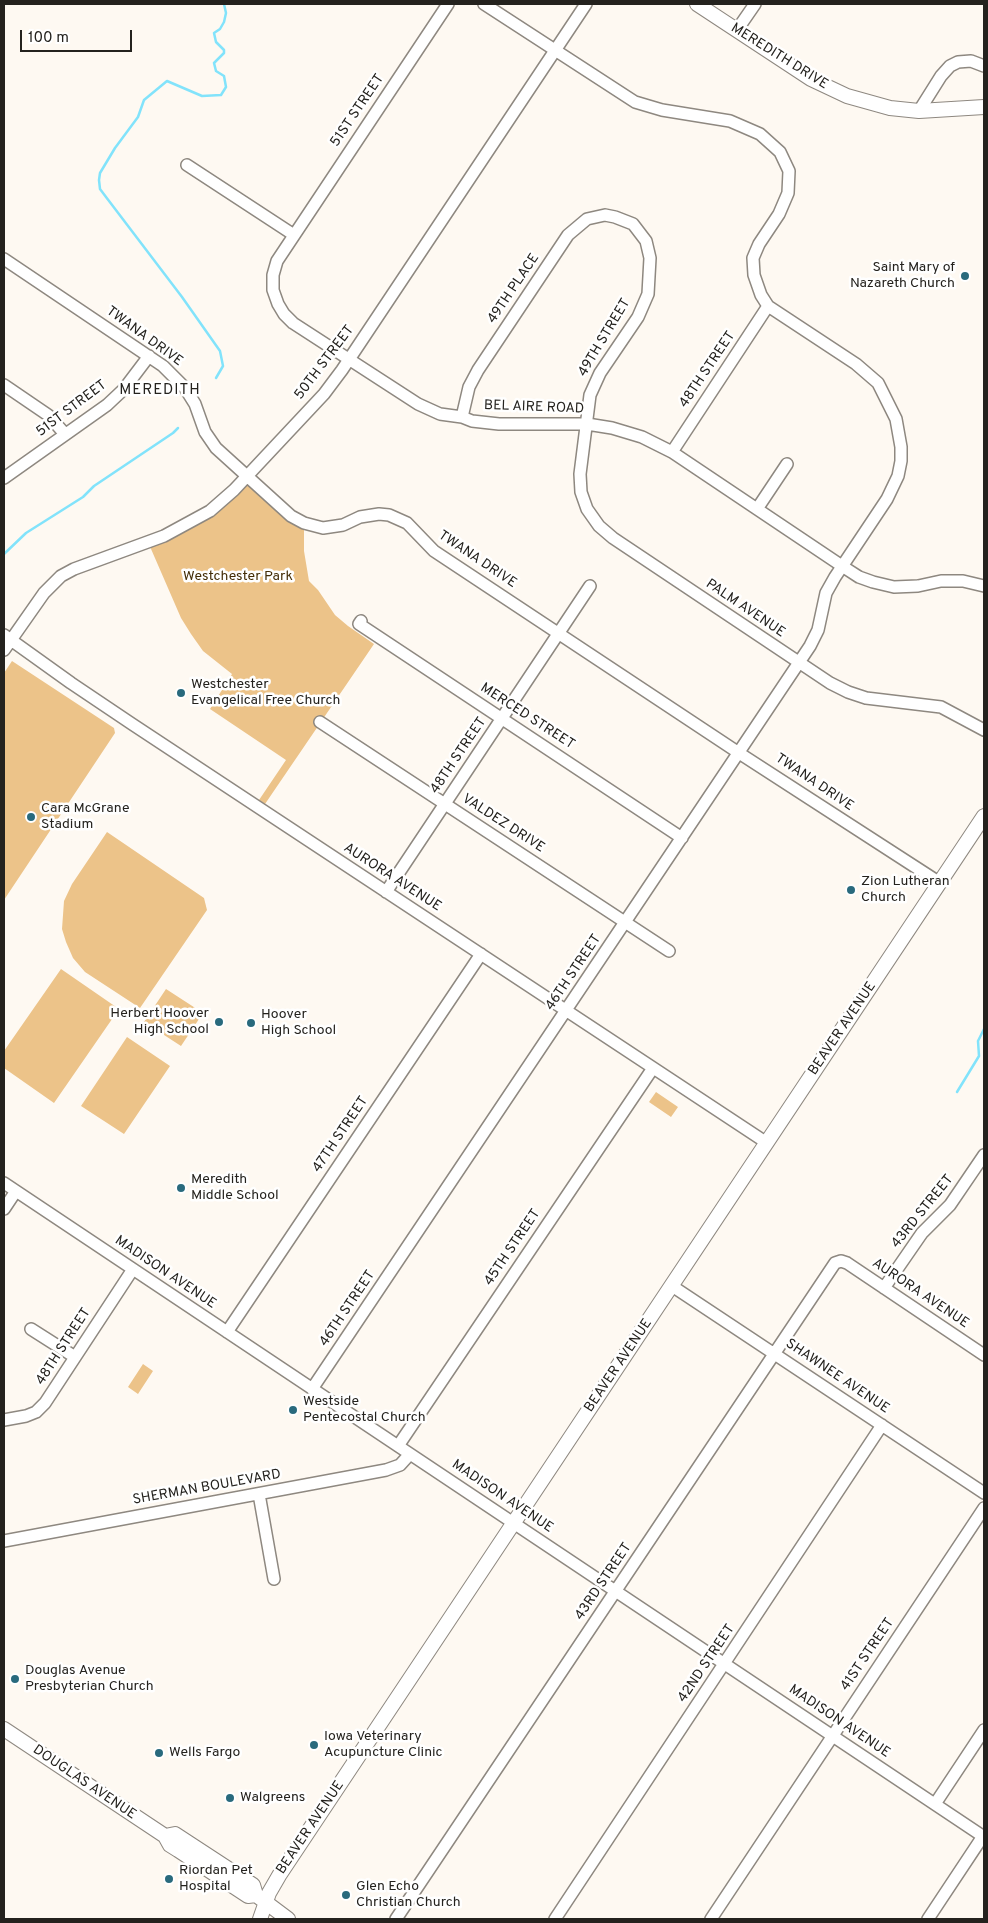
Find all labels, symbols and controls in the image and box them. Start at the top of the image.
scale bar [22,20,135,52]
street label: MEREDITH DRIVE [727,20,831,94]
text: 100 m [28,29,69,48]
street label: 51ST STREET [328,72,388,150]
street label: 49TH PLACE [484,251,544,327]
place label: Saint Mary of Nazareth Church [850,260,955,292]
marker: Saint Mary of Nazareth Church [959,270,971,282]
street label: 49TH STREET [575,296,635,380]
street label: TWANA DRIVE [102,304,186,370]
street label: 50TH STREET [292,322,358,404]
street label: 48TH STREET [676,329,740,411]
street label: 51ST STREET [33,377,111,441]
district label: MEREDITH [118,382,202,400]
street label: BEL AIRE ROAD [484,398,584,418]
street label: TWANA DRIVE [435,528,519,592]
park label: Westchester Park [183,569,293,585]
street label: PALM AVENUE [702,576,788,642]
place label: Westchester Evangelical Free Church [191,677,340,710]
street label: MERCED STREET [477,680,577,754]
marker: Westchester Evangelical Free Church [175,687,187,699]
street label: 48TH STREET [427,715,491,797]
street label: TWANA DRIVE [772,751,856,815]
street label: VALDEZ DRIVE [459,791,547,857]
place label: Cara McGrane Stadium [41,801,129,834]
marker: Cara McGrane Stadium [25,811,37,823]
street label: AURORA AVENUE [340,840,444,916]
place label: Zion Lutheran Church [861,874,950,906]
marker: Zion Lutheran Church [845,884,857,896]
street label: 46TH STREET [542,932,606,1014]
street label: BEAVER AVENUE [806,979,880,1079]
place label: Herbert Hoover High School [110,1006,209,1038]
place label: Hoover High School [261,1007,336,1040]
marker: Herbert Hoover High School [213,1016,225,1028]
marker: Hoover High School [245,1017,257,1029]
street label: 47TH STREET [309,1094,373,1176]
place label: Meredith Middle School [191,1172,279,1204]
street label: 43RD STREET [888,1172,958,1252]
marker: Meredith Middle School [175,1182,187,1194]
street label: 45TH STREET [481,1207,545,1289]
street label: MADISON AVENUE [111,1233,219,1313]
street label: AURORA AVENUE [868,1255,972,1333]
street label: 46TH STREET [316,1268,380,1350]
street label: 48TH STREET [33,1305,95,1389]
street label: BEAVER AVENUE [582,1316,656,1416]
street label: SHAWNEE AVENUE [782,1336,892,1418]
place label: Westside Pentecostal Church [303,1394,426,1426]
marker: Westside Pentecostal Church [287,1404,299,1416]
street label: MADISON AVENUE [448,1457,556,1537]
street label: SHERMAN BOULEVARD [132,1467,282,1509]
street label: 43RD STREET [572,1540,636,1624]
street label: 41ST STREET [838,1616,898,1694]
street label: 42ND STREET [675,1622,739,1706]
place label: Douglas Avenue Presbyterian Church [25,1663,154,1695]
marker: Douglas Avenue Presbyterian Church [9,1673,21,1685]
street label: MADISON AVENUE [785,1682,893,1762]
place label: Iowa Veterinary Acupuncture Clinic [324,1729,443,1761]
marker: Iowa Veterinary Acupuncture Clinic [308,1739,320,1751]
street label: DOUGLAS AVENUE [29,1742,139,1824]
place label: Wells Fargo [169,1745,240,1761]
marker: Wells Fargo [153,1747,165,1759]
street label: BEAVER AVENUE [274,1778,348,1878]
place label: Walgreens [240,1790,305,1806]
marker: Walgreens [224,1792,236,1804]
place label: Riordan Pet Hospital [179,1863,253,1895]
marker: Riordan Pet Hospital [163,1873,175,1885]
place label: Glen Echo Christian Church [356,1879,461,1911]
marker: Glen Echo Christian Church [340,1889,352,1901]

